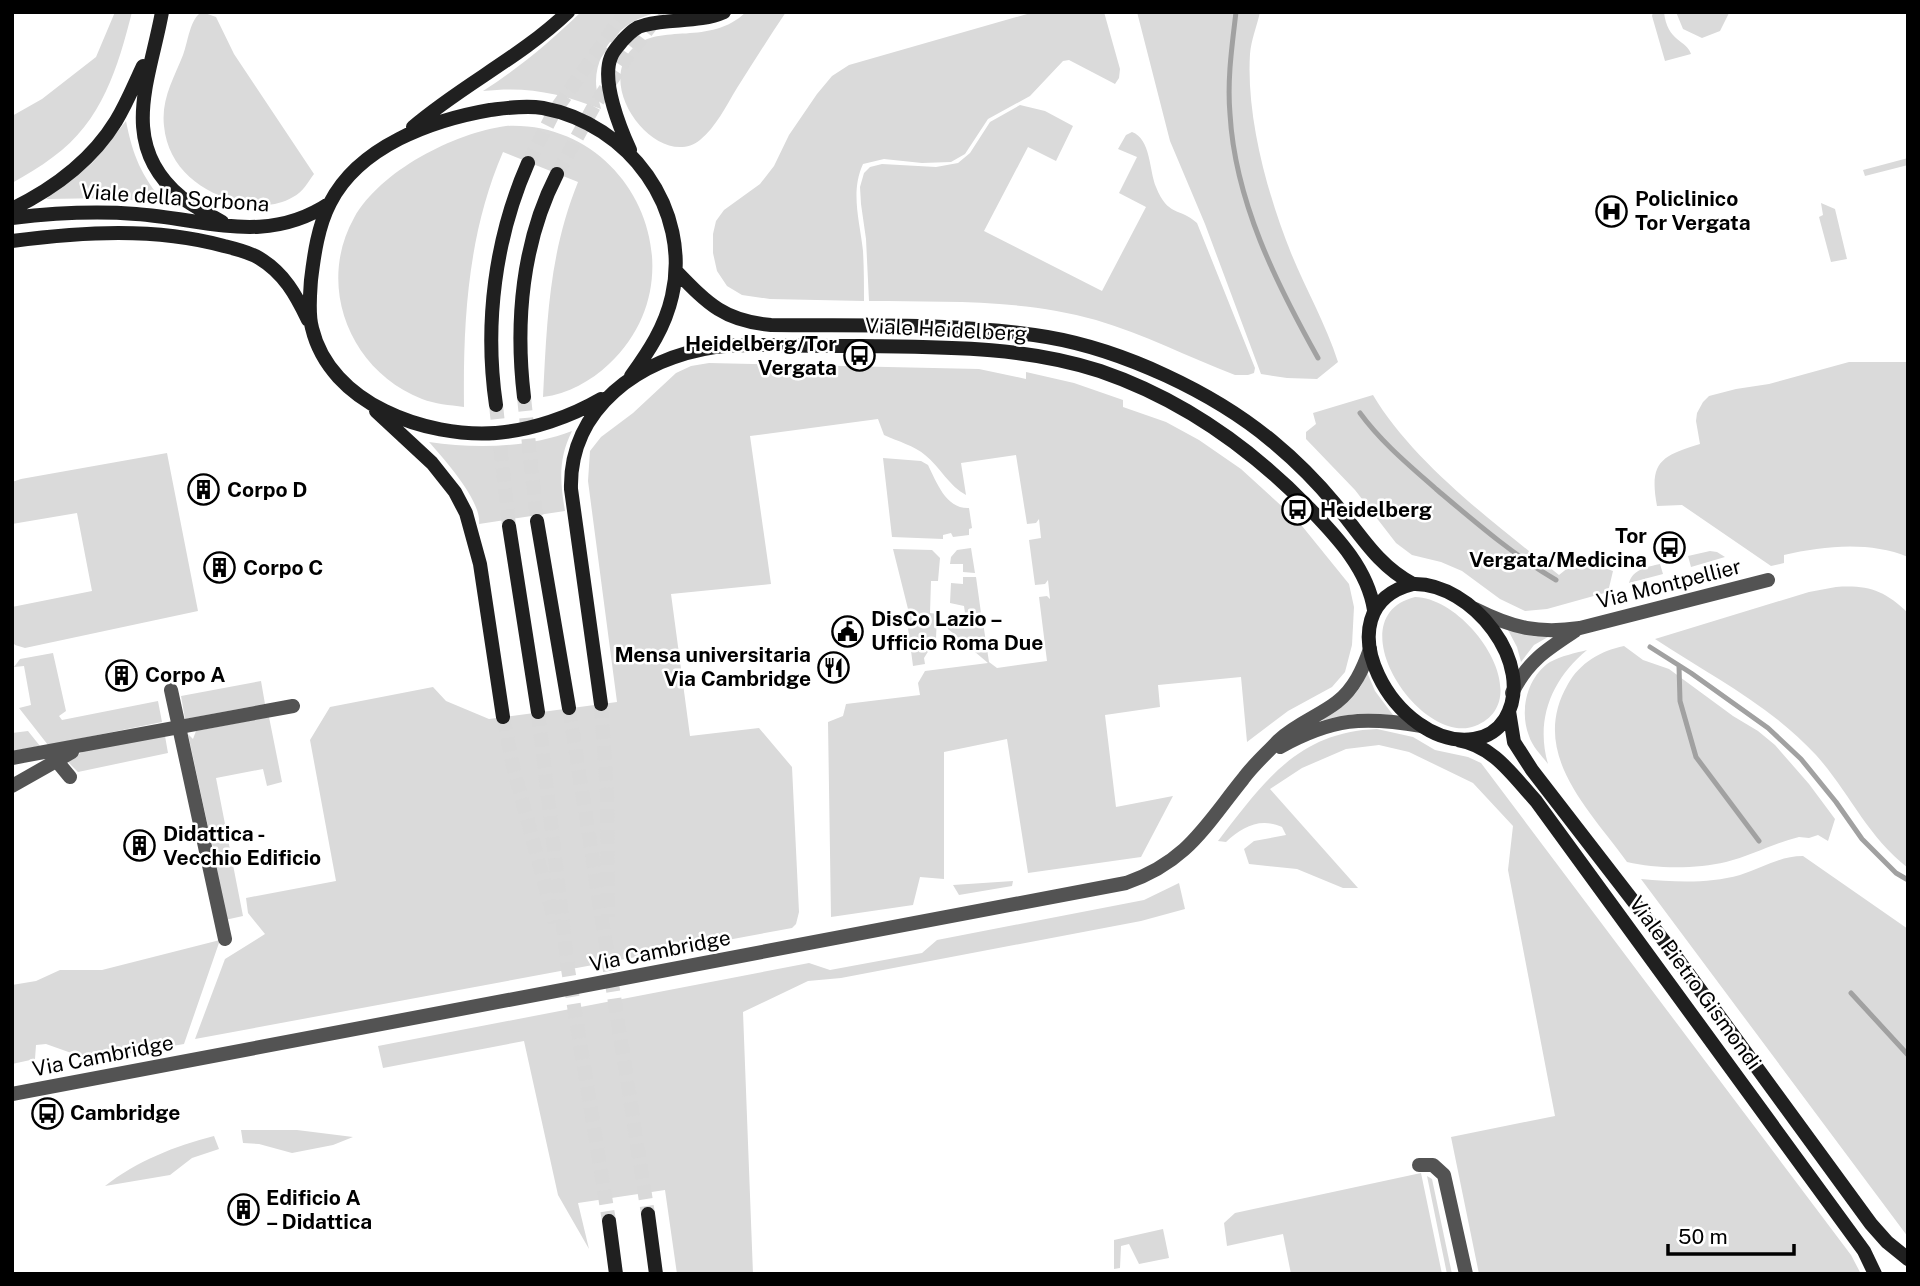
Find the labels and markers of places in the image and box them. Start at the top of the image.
place label: Policlinico Tor Vergata [1635,186,1751,235]
hospital icon: Policlinico Tor Vergata [1595,194,1629,228]
place label: Heidelberg/Tor Vergata [685,331,837,380]
bus stop icon: Heidelberg/Tor Vergata [843,339,877,373]
building icon: Corpo D [187,473,221,507]
place label: Corpo D [227,477,307,502]
bus stop icon: Heidelberg [1280,493,1314,527]
place label: Heidelberg [1320,497,1432,522]
place label: Tor Vergata/Medicina [1469,523,1647,572]
bus stop icon: Tor Vergata/Medicina [1653,531,1687,565]
building icon: Corpo C [203,551,237,585]
place label: Corpo C [243,555,323,580]
place label: DisCo Lazio – Ufficio Roma Due [871,606,1043,655]
public building icon: DisCo Lazio – Ufficio Roma Due [831,614,865,648]
place label: Mensa universitaria Via Cambridge [614,642,811,691]
restaurant icon: Mensa universitaria Via Cambridge [817,650,851,684]
building icon: Corpo A [105,658,139,692]
place label: Corpo A [145,662,226,687]
place label: Didattica - Vecchio Edificio [163,821,321,870]
building icon: Didattica - Vecchio Edificio [123,829,157,863]
bus stop icon: Cambridge [30,1096,64,1130]
place label: Cambridge [70,1100,180,1125]
place label: Edificio A – Didattica [266,1185,372,1234]
building icon: Edificio A – Didattica [226,1193,260,1227]

